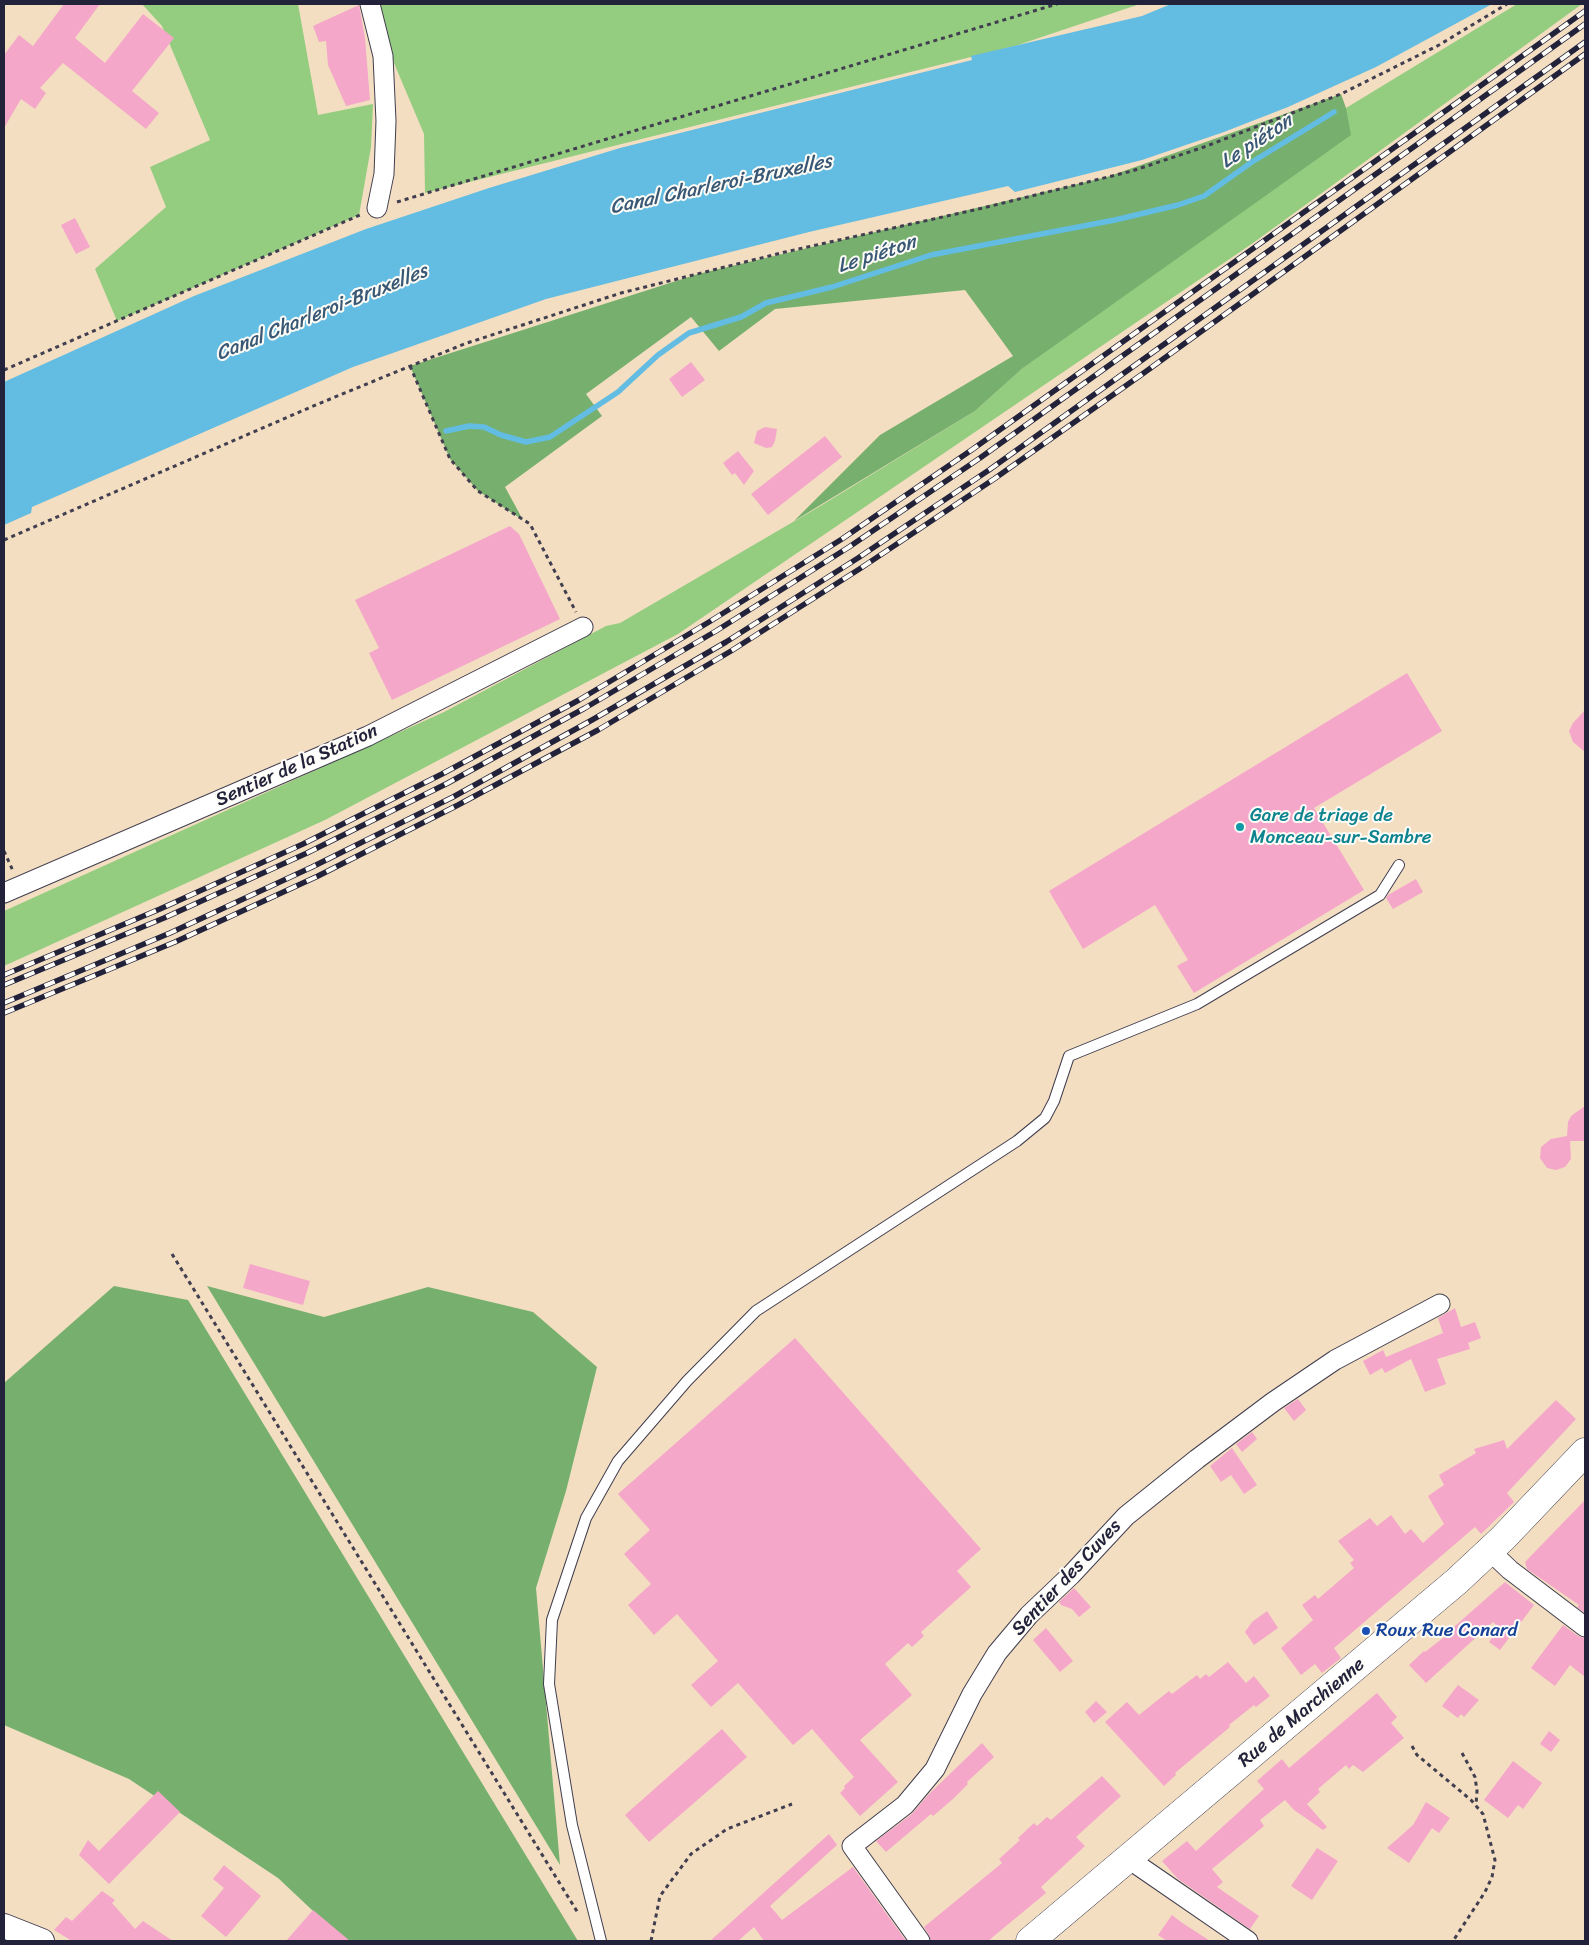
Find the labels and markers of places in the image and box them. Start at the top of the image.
place label: Gare de triage de Monceau-sur-Sambre [1250,805,1432,849]
marker: Gare de triage de Monceau-sur-Sambre [1234,821,1246,833]
place label: Roux Rue Conard [1376,1620,1518,1642]
marker: Roux Rue Conard [1360,1625,1372,1637]

